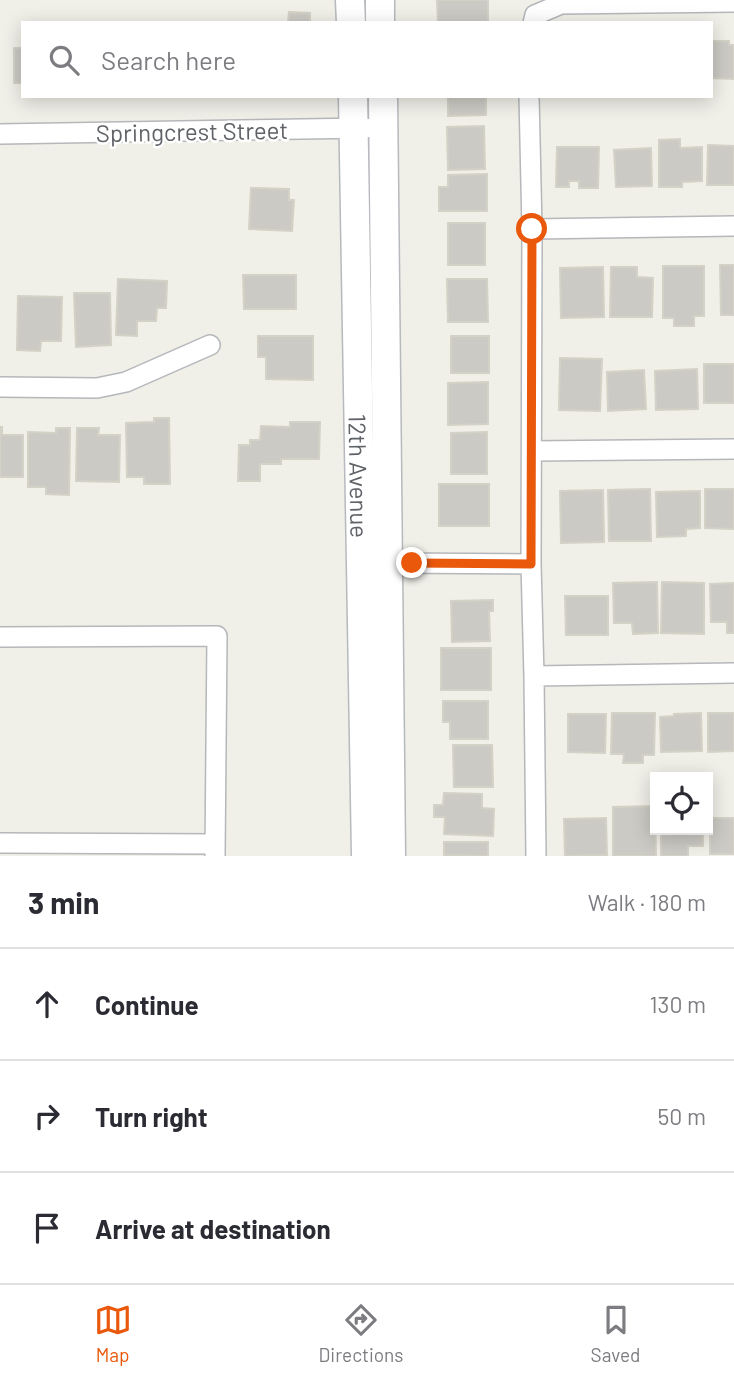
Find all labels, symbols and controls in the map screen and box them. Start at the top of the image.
search box [21,21,713,98]
icon: search [45,41,83,79]
text: Search here [101,44,236,75]
street label: Springcrest Street [96,115,288,147]
route start [516,213,547,244]
street label: 12th Avenue [344,414,375,538]
route end [396,547,427,578]
map controls [650,772,713,835]
button: locate [650,772,713,835]
text: 3 min [28,884,99,920]
text: Walk · 180 m [588,888,706,916]
icon: ahead [28,985,66,1023]
text: Continue [95,989,199,1020]
text: 130 m [649,990,706,1018]
icon: right [28,1097,66,1135]
text: Turn right [95,1101,208,1132]
text: 50 m [658,1102,706,1130]
icon: arrive [28,1209,66,1247]
text: Arrive at destination [95,1213,331,1244]
tab: Map [94,1301,132,1366]
tab: Directions [319,1301,404,1366]
tab: Saved [591,1301,640,1366]

